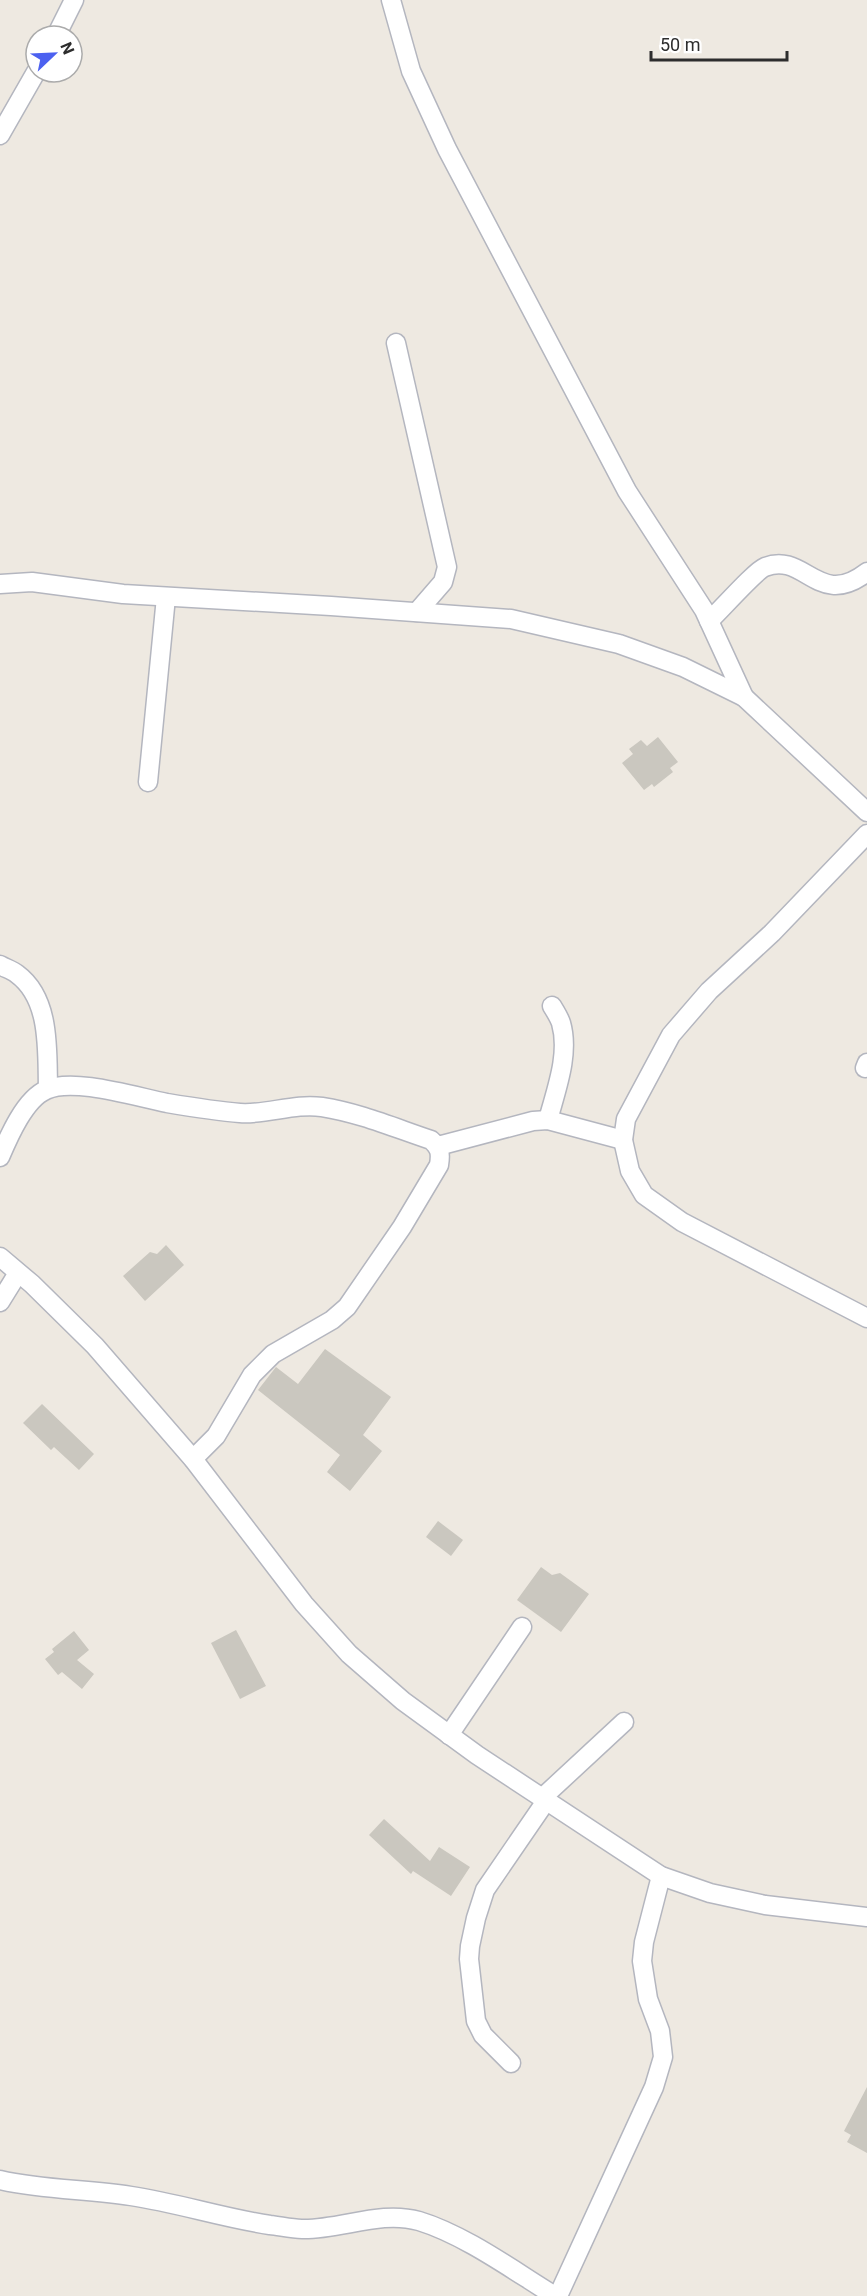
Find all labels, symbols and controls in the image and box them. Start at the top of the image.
north arrow [24,24,84,84]
scale bar [651,24,788,62]
text: 50 m [660,34,700,55]
text: N [56,39,78,57]

